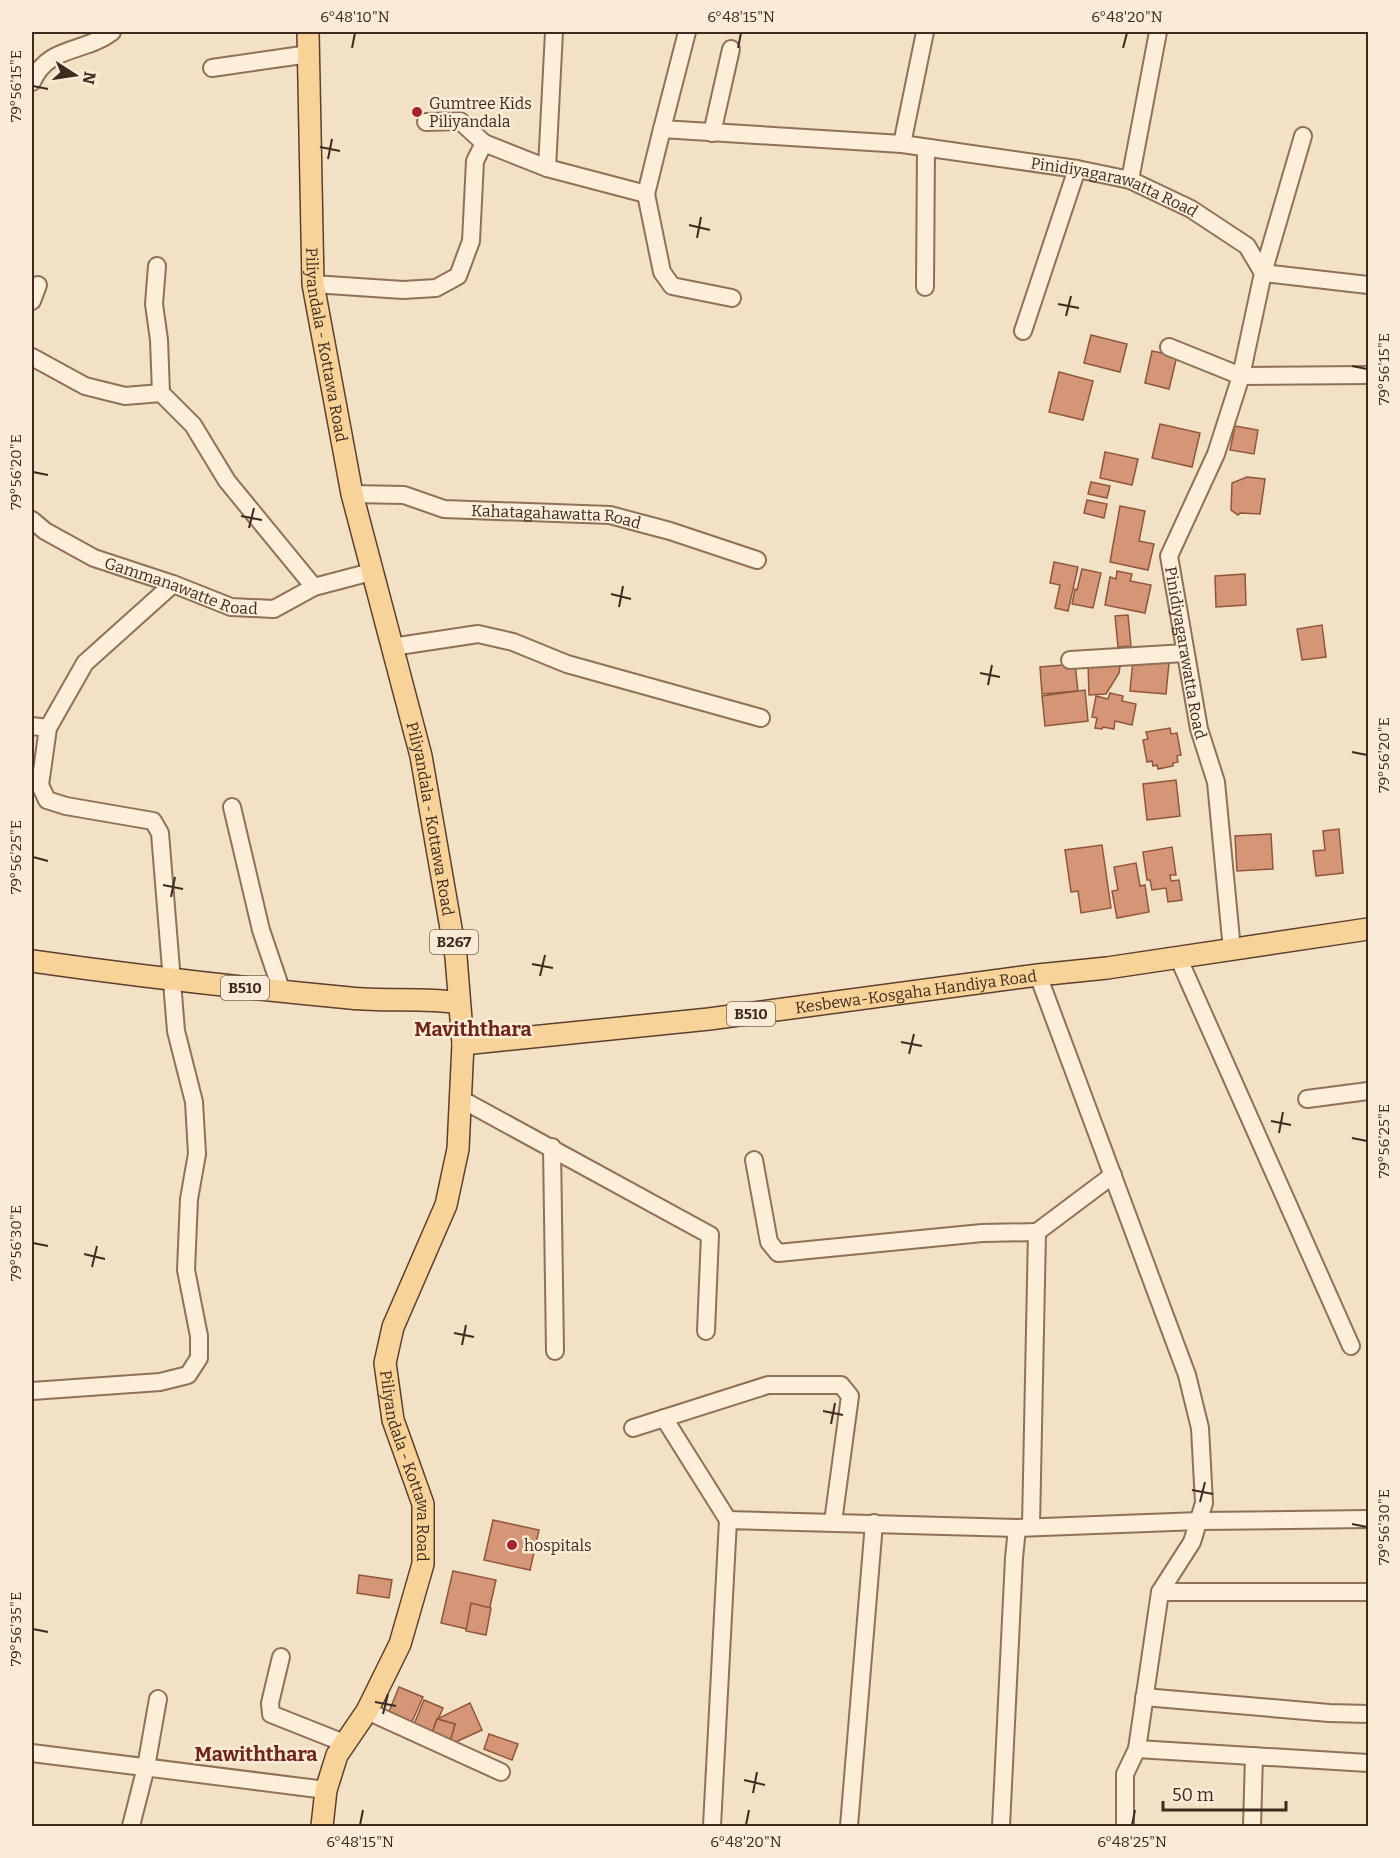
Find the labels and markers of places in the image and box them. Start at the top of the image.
place label: Gumtree Kids Piliyandala [429,94,532,131]
marker: Gumtree Kids Piliyandala [410,105,424,119]
place label: hospitals [524,1536,592,1555]
marker: hospitals [505,1538,519,1552]

